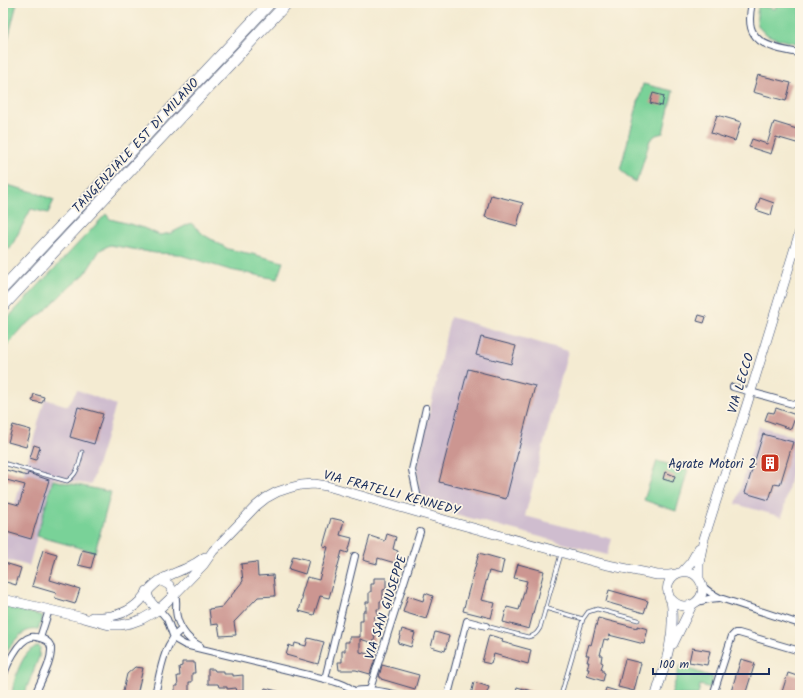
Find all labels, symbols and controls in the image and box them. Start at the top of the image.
street label: TANGENZIALE EST DI MILANO [68,74,205,218]
street label: VIA LECCO [722,351,761,416]
building icon: Agrate Motori 2 [759,452,781,474]
place label: Agrate Motori 2 [668,454,756,475]
street label: VIA FRATELLI KENNEDY [321,465,463,522]
street label: VIA SAN GIUSEPPE [360,552,413,662]
scale bar [653,650,769,676]
text: 100 m [659,655,690,674]

